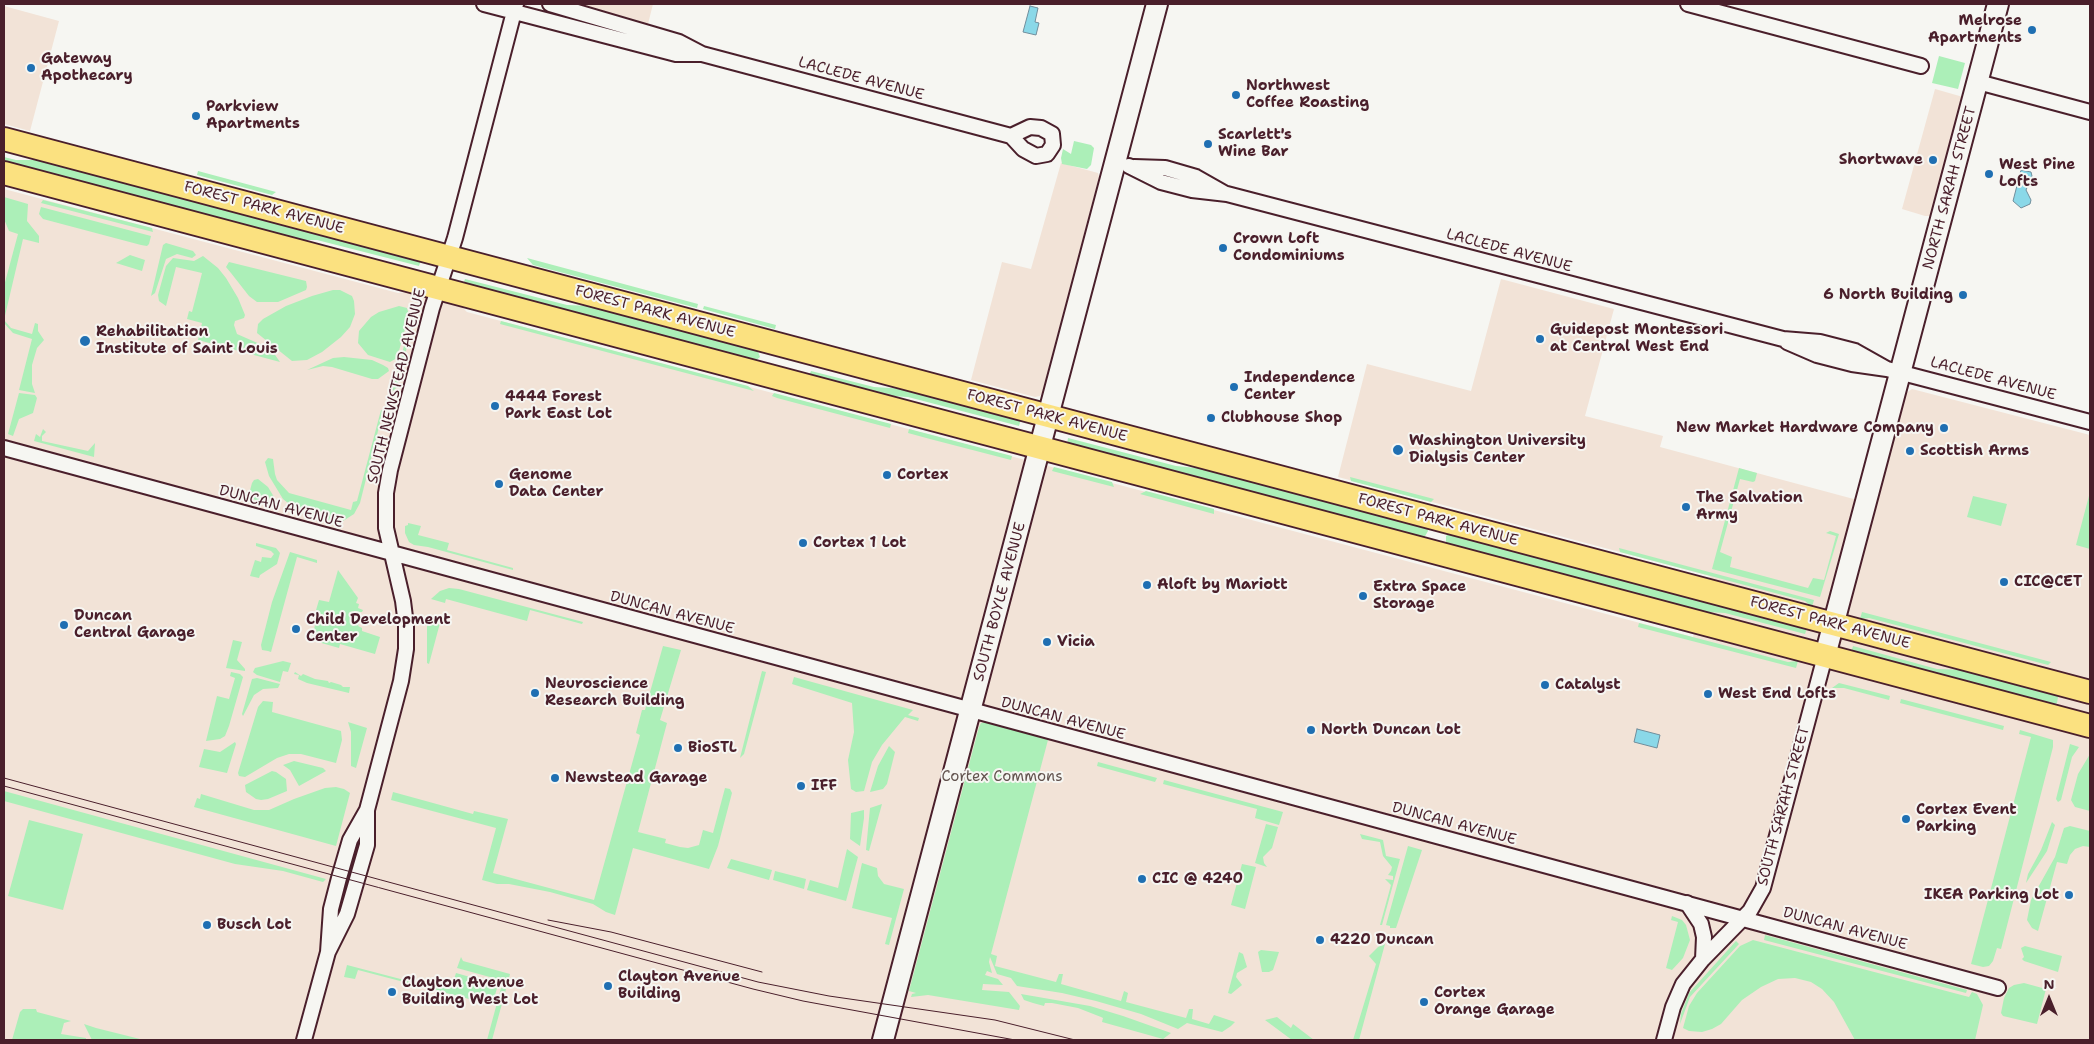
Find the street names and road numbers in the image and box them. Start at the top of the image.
street label: LACLEDE AVENUE [796,54,926,104]
street label: NORTH SARAH STREET [1920,104,1980,272]
street label: FOREST PARK AVENUE [182,178,346,238]
street label: LACLEDE AVENUE [1444,226,1574,276]
street label: FOREST PARK AVENUE [573,282,737,342]
street label: SOUTH NEWSTEAD AVENUE [364,287,430,485]
street label: LACLEDE AVENUE [1928,354,2058,404]
street label: FOREST PARK AVENUE [965,386,1129,446]
street label: DUNCAN AVENUE [217,482,345,532]
street label: FOREST PARK AVENUE [1356,490,1520,550]
street label: SOUTH BOYLE AVENUE [970,520,1030,684]
street label: DUNCAN AVENUE [608,588,736,638]
street label: FOREST PARK AVENUE [1748,593,1912,653]
street label: DUNCAN AVENUE [999,694,1127,744]
street label: SOUTH SARAH STREET [1754,724,1814,888]
street label: DUNCAN AVENUE [1390,799,1518,849]
street label: DUNCAN AVENUE [1781,904,1909,954]

